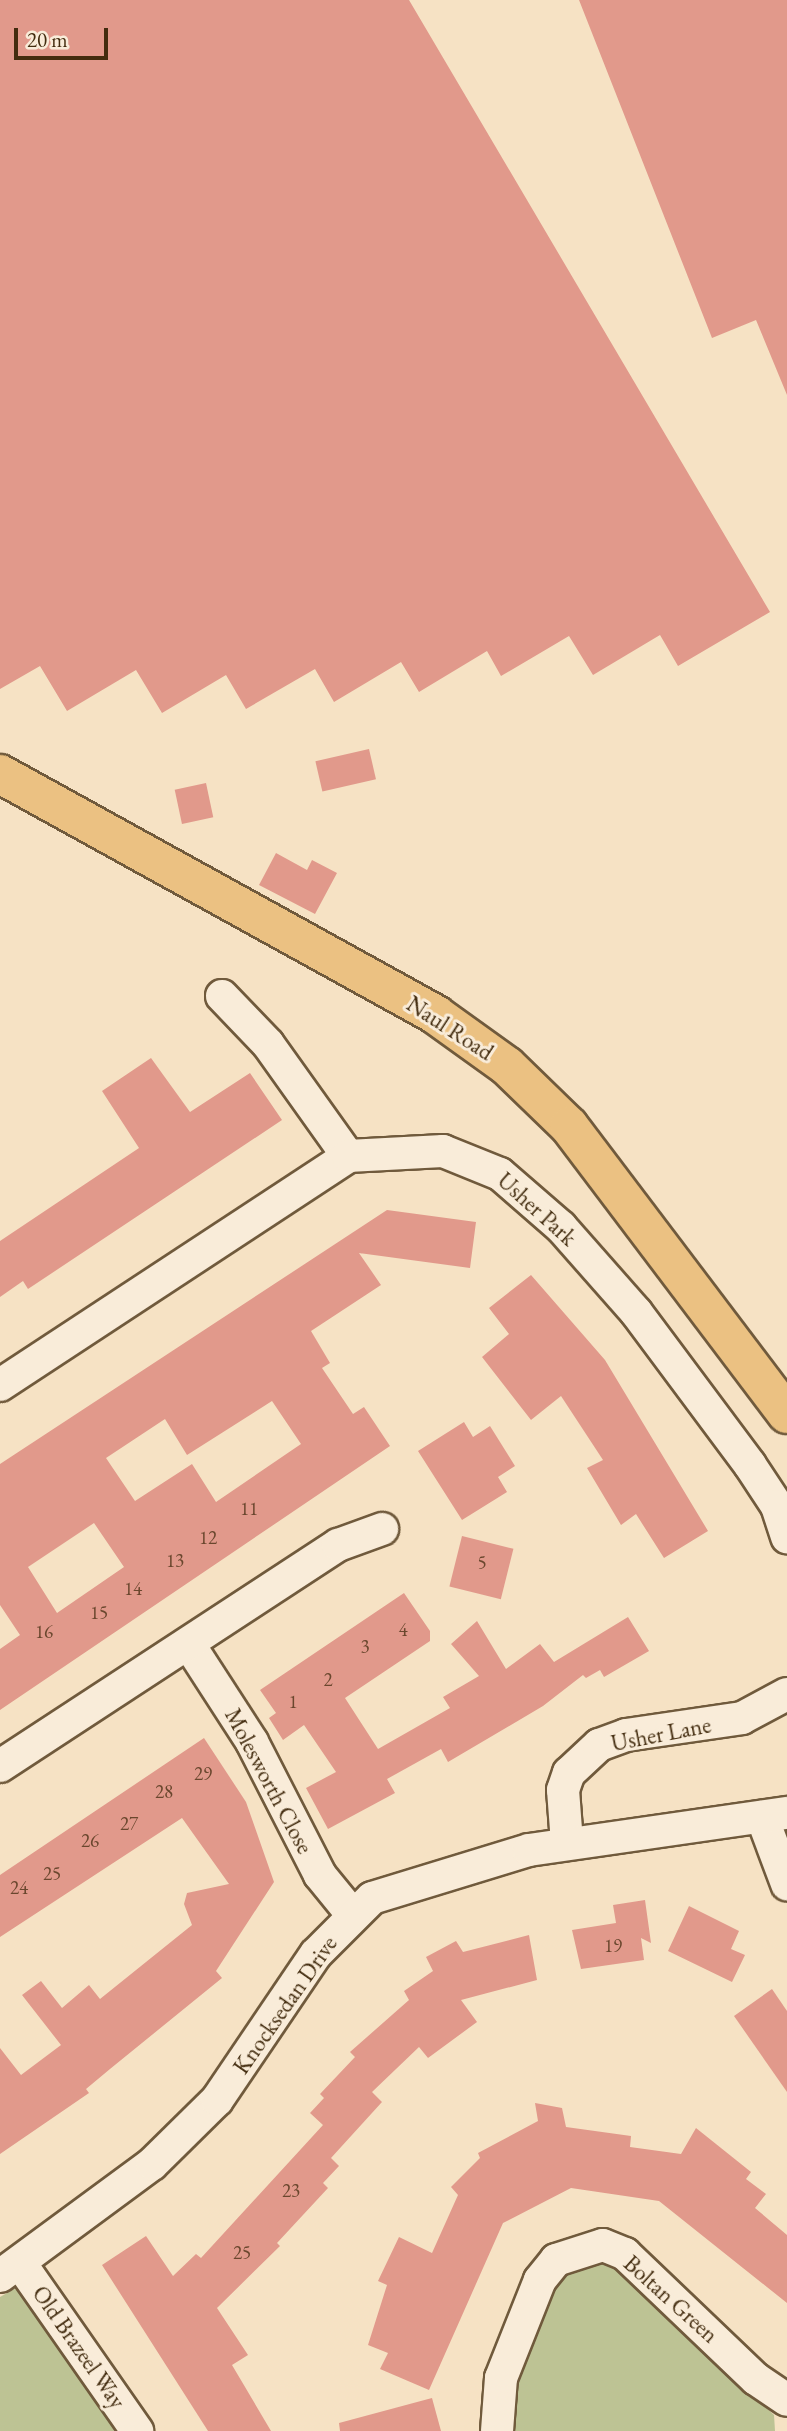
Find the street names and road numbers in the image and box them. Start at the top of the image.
street label: Naul Road [401,990,499,1066]
street label: Usher Park [492,1166,582,1252]
street label: Molesworth Close [219,1704,319,1858]
street label: Usher Lane [609,1711,713,1757]
street label: Knocksedan Drive [227,1931,343,2079]
street label: Boltan Green [618,2249,724,2349]
street label: Old Brazeel Way [27,2280,131,2414]

